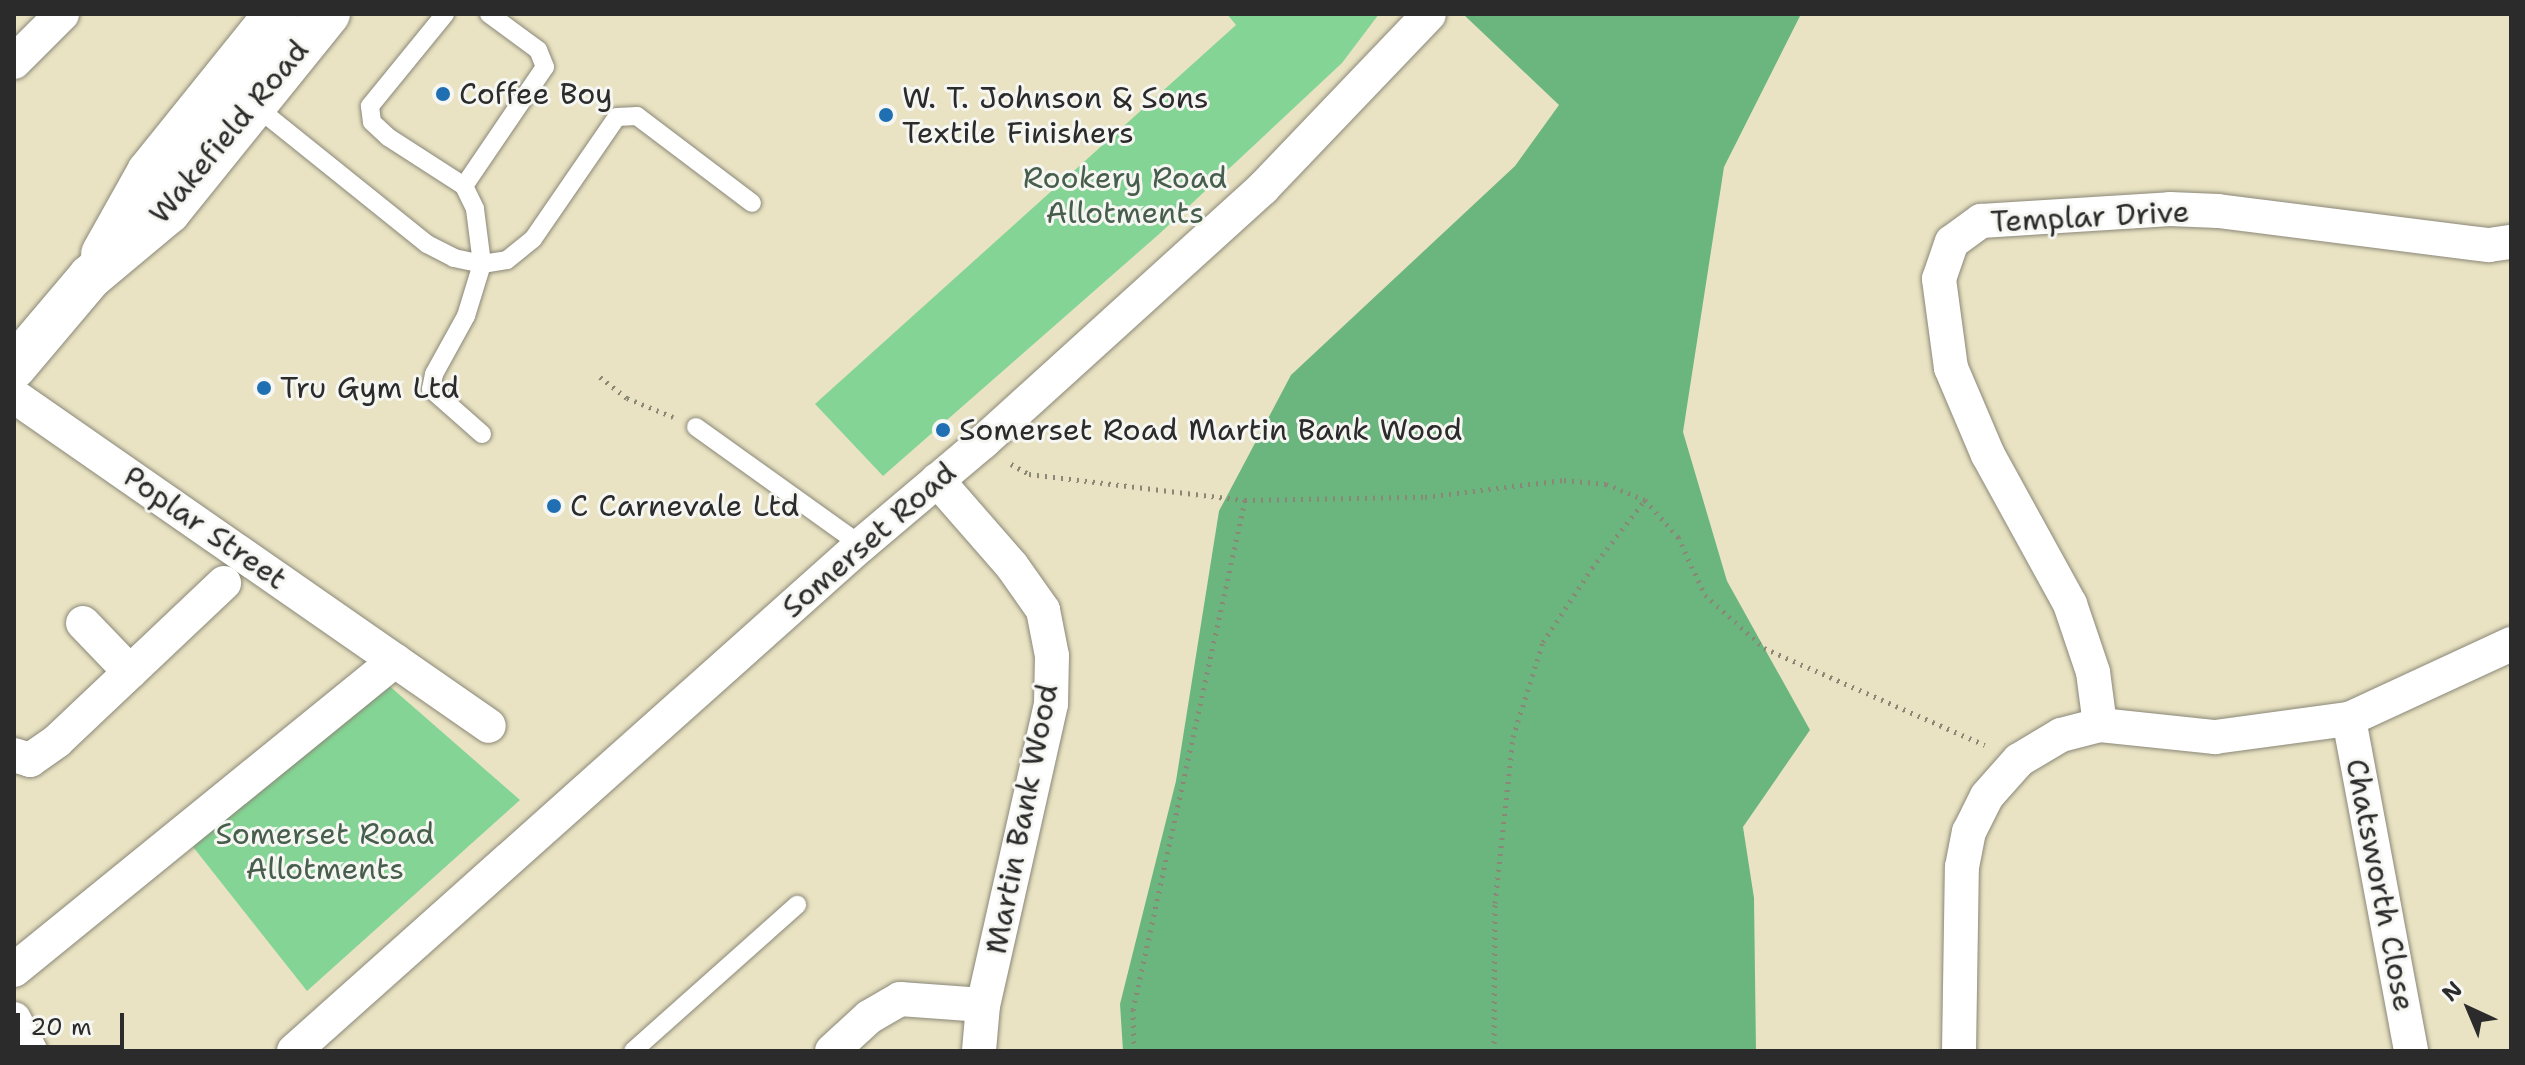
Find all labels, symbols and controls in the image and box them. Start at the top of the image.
street label: Wakefield Road [142,33,316,231]
place label: Coffee Boy [459,76,612,112]
place label: W. T. Johnson & Sons Textile Finishers [902,80,1209,150]
marker: Coffee Boy [434,85,452,103]
marker: W. T. Johnson & Sons Textile Finishers [877,106,895,124]
park label: Rookery Road Allotments [1023,160,1227,230]
street label: Templar Drive [1990,194,2190,240]
place label: Tru Gym Ltd [280,370,459,406]
marker: Tru Gym Ltd [255,379,273,397]
place label: Somerset Road Martin Bank Wood [959,412,1463,448]
marker: Somerset Road Martin Bank Wood [934,421,952,439]
street label: Somerset Road [775,455,963,625]
street label: Poplar Street [116,458,294,598]
place label: C Carnevale Ltd [570,488,800,524]
marker: C Carnevale Ltd [545,497,563,515]
street label: Martin Bank Wood [978,681,1066,957]
street label: Chatsworth Close [2338,756,2422,1014]
park label: Somerset Road Allotments [215,816,435,886]
north arrow [2429,969,2509,1049]
text: N [2436,975,2468,1008]
scale bar [20,997,128,1047]
text: 20 m [30,1011,92,1043]

